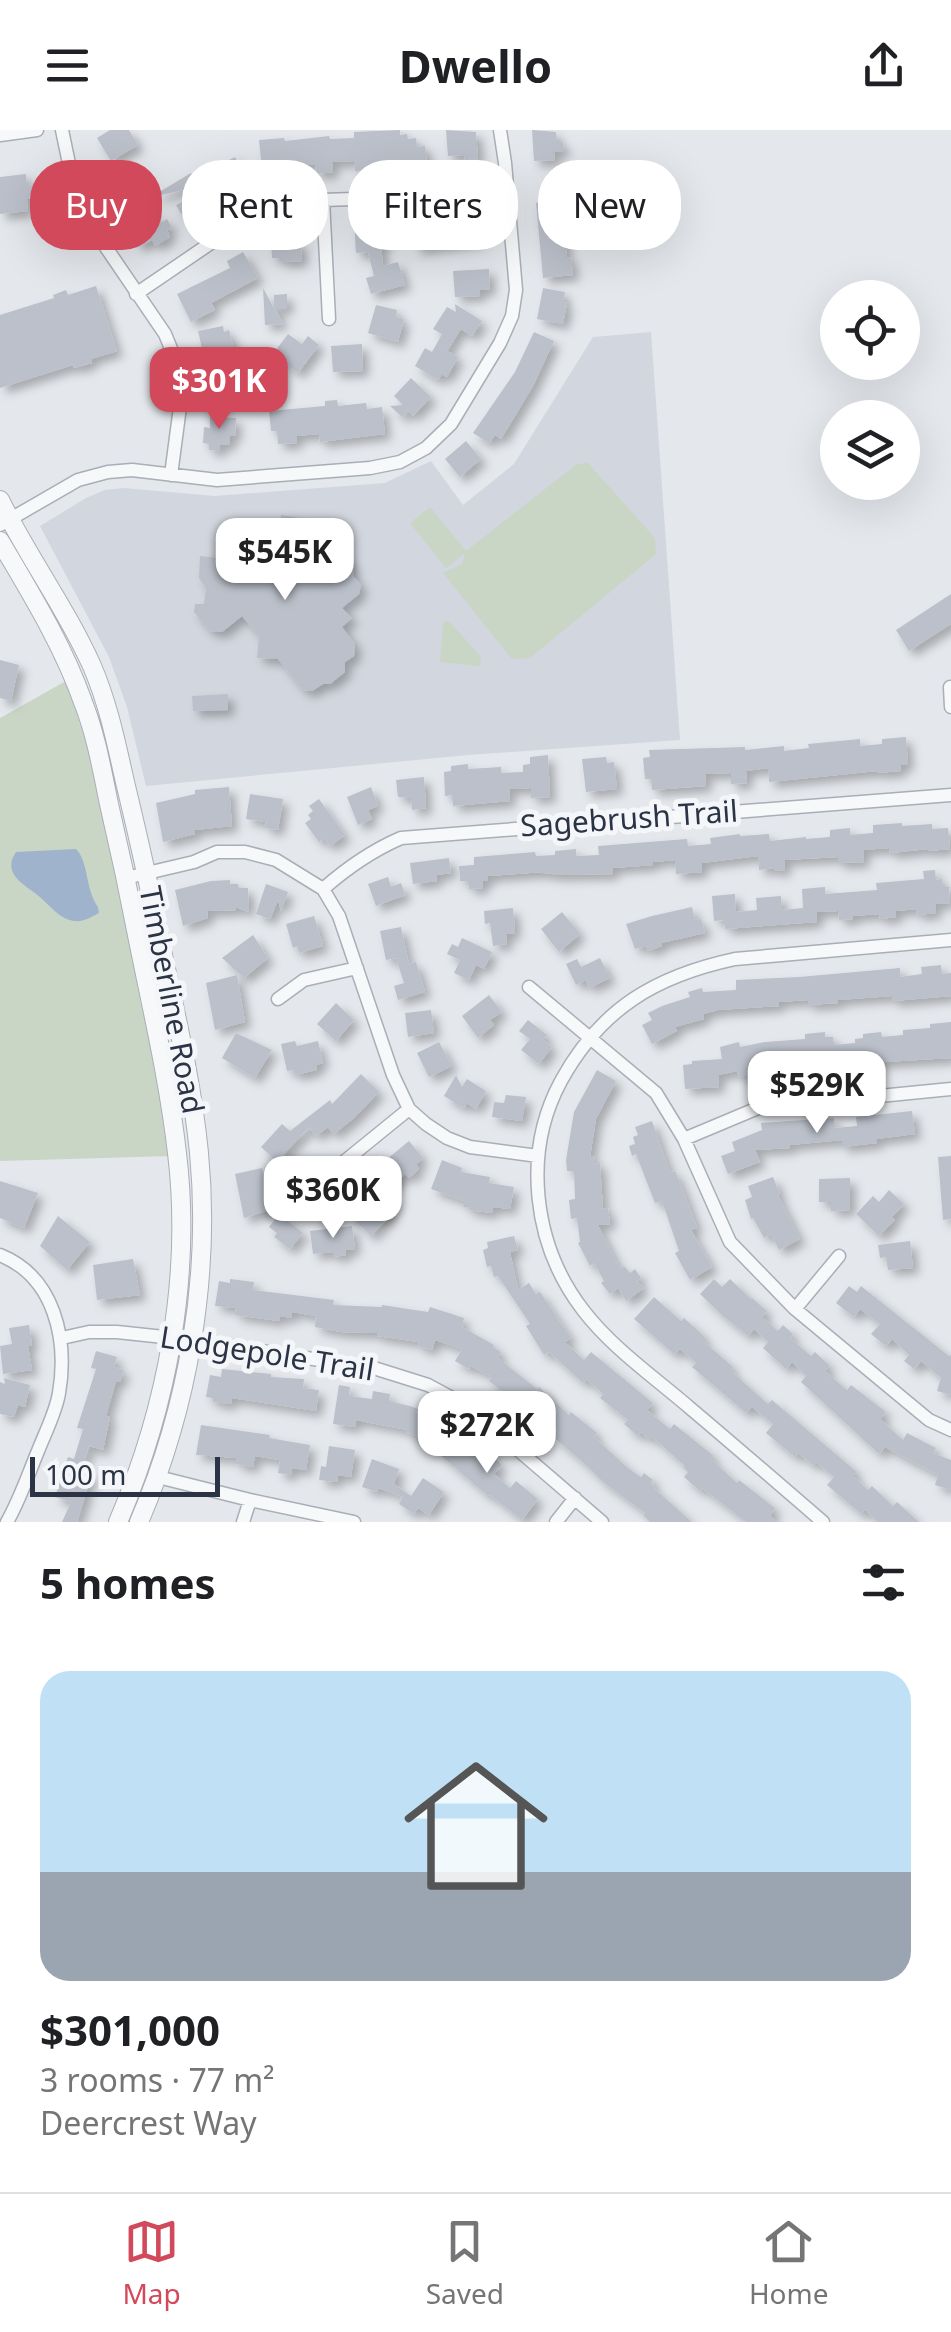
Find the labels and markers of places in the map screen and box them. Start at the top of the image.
pin: $301K [149,347,289,432]
pin: $545K [215,518,355,603]
pin: $529K [747,1051,887,1136]
pin: $360K [263,1156,403,1241]
pin: $272K [417,1391,557,1476]

